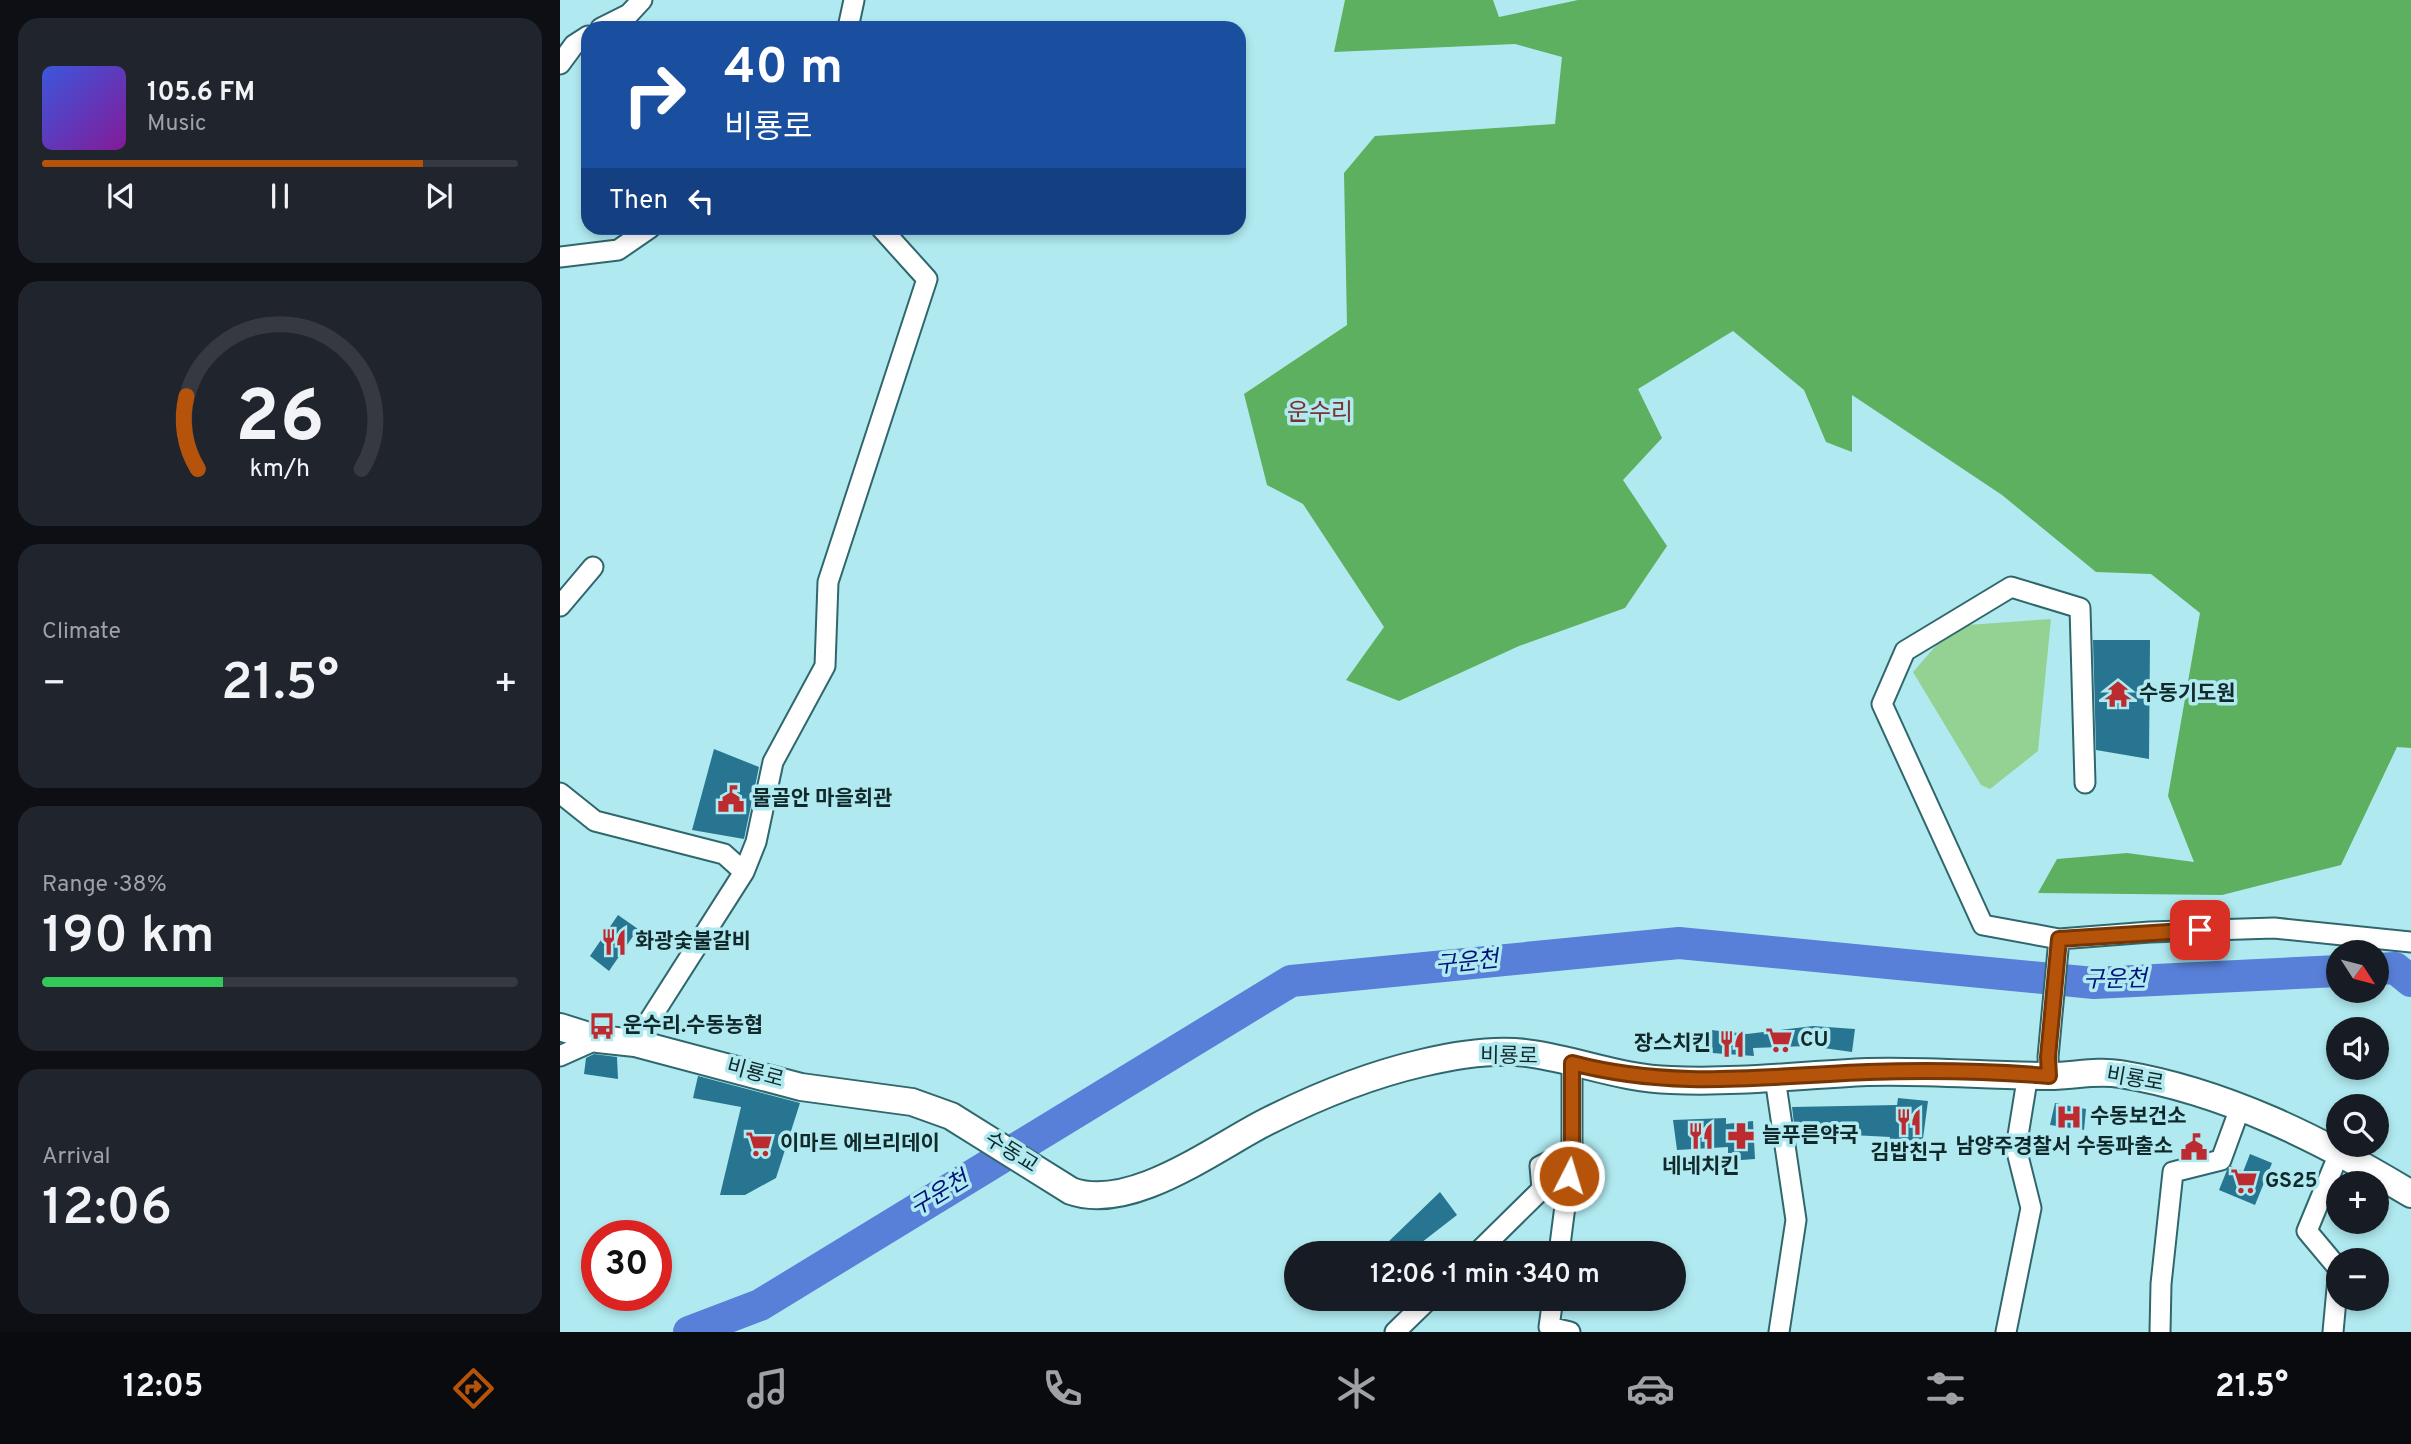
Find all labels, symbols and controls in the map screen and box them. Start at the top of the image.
text: 40 m [724,39,843,101]
icon: right [609,49,700,140]
text: 105.6 FM [147,77,255,110]
text: 비룡로 [724,109,812,149]
text: Music [147,110,207,139]
icon: previous [102,177,140,215]
icon: pause [261,177,299,215]
icon: next [420,177,458,215]
icon: left [682,182,720,220]
text: Then [609,185,668,218]
text: 26 [235,376,325,468]
district label: 운수리 [1287,399,1353,429]
text: km/h [250,454,310,486]
text: Climate [42,618,121,647]
text: 21.5° [221,652,339,718]
text: − [42,661,67,710]
text: + [493,661,518,710]
temple icon: 수동기도원 [2103,679,2133,709]
place label: 수동기도원 [2139,681,2236,708]
public building icon: 물골안 마을회관 [716,784,746,814]
place label: 물골안 마을회관 [752,786,893,813]
text: Range · 38% [42,871,167,900]
pin [2170,900,2230,960]
text: 190 km [42,905,214,971]
icon: arrive [2181,911,2219,949]
restaurant icon: 화광숯불갈비 [599,927,629,957]
place label: 화광숯불갈비 [635,929,751,956]
north arrow [2326,940,2389,1003]
map controls [2326,940,2389,1311]
water label: 구운천 [1434,946,1503,982]
water label: 구운천 [2083,966,2150,996]
bus stop icon: 운수리.수동농협 [587,1011,617,1041]
place label: 운수리.수동농협 [623,1013,763,1040]
button: sound [2326,1017,2389,1080]
supermarket icon: CU [1764,1025,1794,1055]
place label: CU [1800,1027,1828,1054]
restaurant icon: 장스치킨 [1717,1029,1747,1059]
place label: 장스치킨 [1634,1031,1711,1058]
street label: 비룡로 [1480,1043,1538,1071]
street label: 비룡로 [724,1053,786,1095]
street label: 비룡로 [2104,1062,2166,1098]
button: search [2326,1094,2389,1157]
hospital icon: 수동보건소 [2054,1102,2084,1132]
place label: 수동보건소 [2090,1104,2187,1131]
restaurant icon: 김밥친구 [1894,1107,1924,1137]
restaurant icon: 네네치킨 [1686,1121,1716,1151]
pharmacy icon: 늘푸른약국 [1726,1121,1756,1151]
place label: 늘푸른약국 [1762,1123,1859,1150]
street label: 수동교 [979,1126,1043,1180]
supermarket icon: 이마트 에브리데이 [744,1129,774,1159]
place label: 이마트 에브리데이 [780,1131,940,1158]
public building icon: 남양주경찰서 수동파출소 [2179,1132,2209,1162]
place label: 남양주경찰서 수동파출소 [1955,1134,2173,1161]
position arrow [1532,1139,1606,1213]
place label: 김밥친구 [1870,1140,1948,1167]
text: Arrival [42,1143,111,1172]
place label: 네네치킨 [1662,1154,1740,1181]
water label: 구운천 [905,1165,977,1224]
supermarket icon: GS25 [2229,1166,2259,1196]
place label: GS25 [2265,1168,2318,1195]
button: + [2326,1171,2389,1234]
text: 12:06 [42,1177,172,1243]
speed limit sign: 30 [581,1220,672,1311]
button: − [2326,1248,2389,1311]
text: 12:06 · 1 min · 340 m [1370,1259,1600,1292]
icon: directions [449,1364,498,1413]
icon: music [743,1364,792,1413]
icon: phone [1038,1364,1087,1413]
icon: climate [1332,1364,1381,1413]
icon: car [1626,1364,1675,1413]
icon: filters [1921,1364,1970,1413]
text: 12:05 [123,1368,203,1408]
text: 21.5° [2215,1368,2288,1408]

